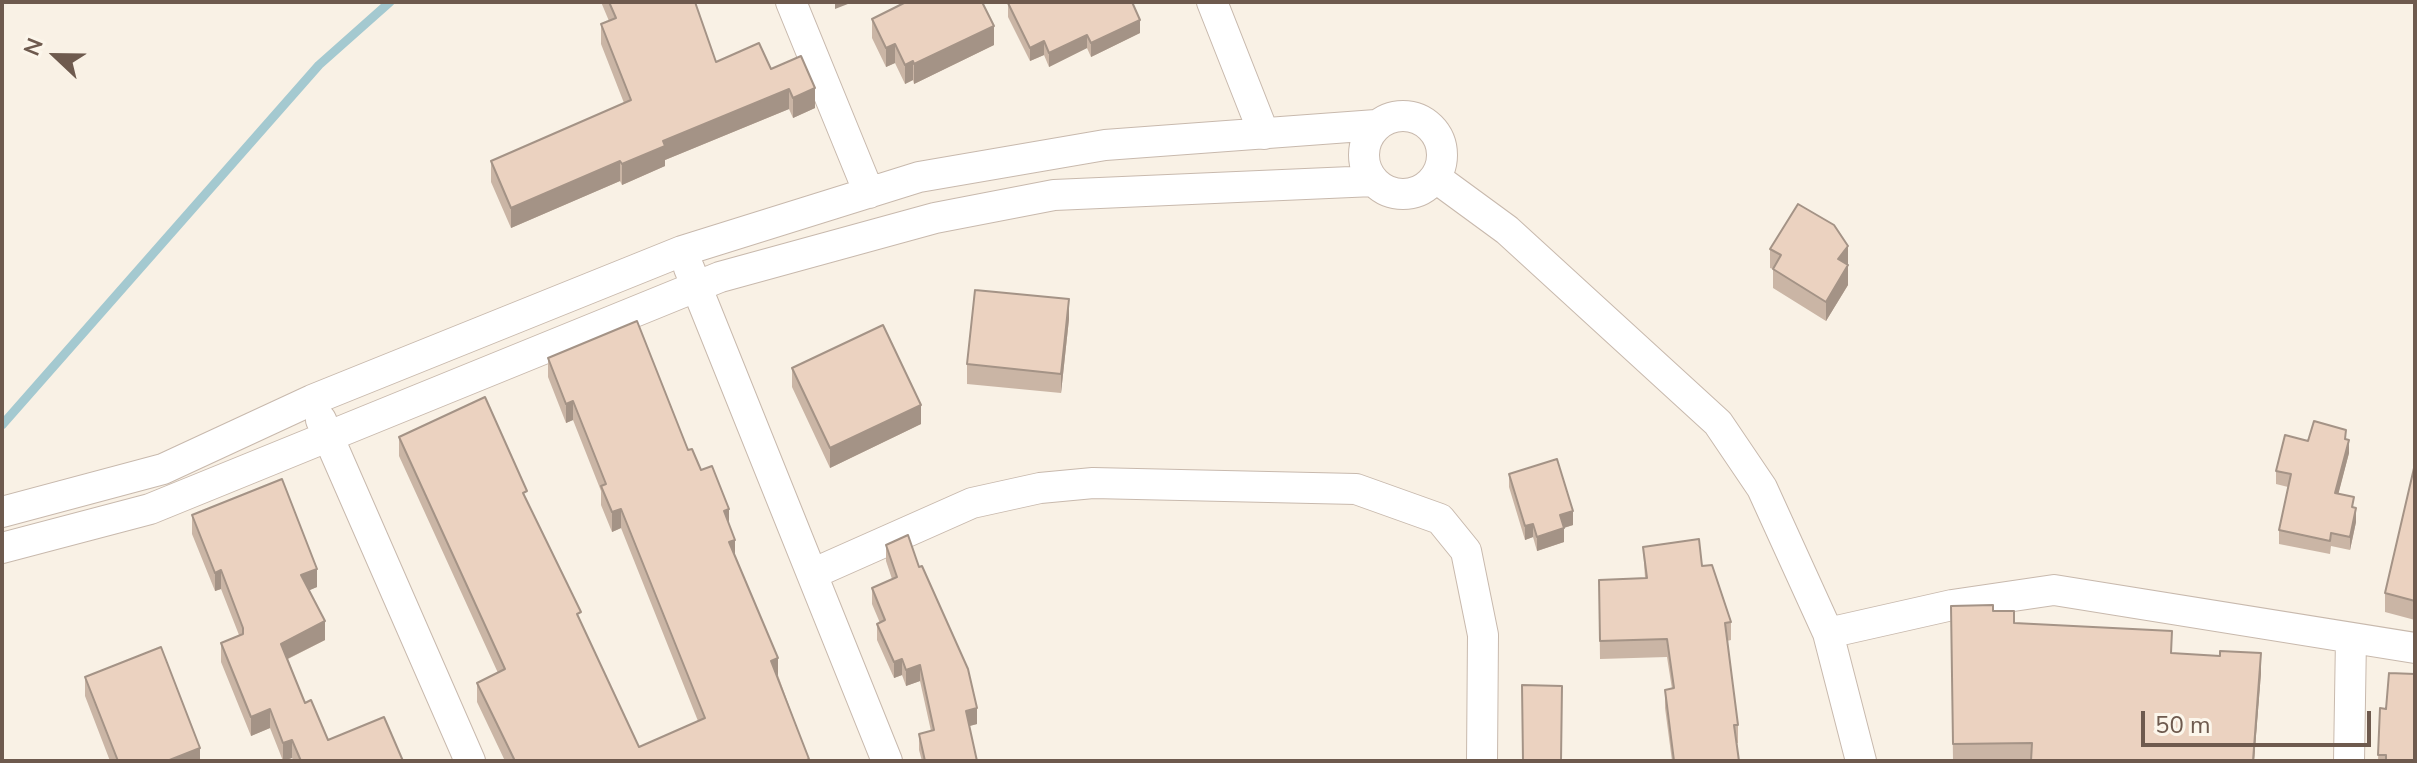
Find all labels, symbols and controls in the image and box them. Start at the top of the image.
north arrow [16,16,96,96]
text: N [17,34,51,60]
scale bar [2145,695,2375,745]
text: 50 m [2155,709,2211,741]

